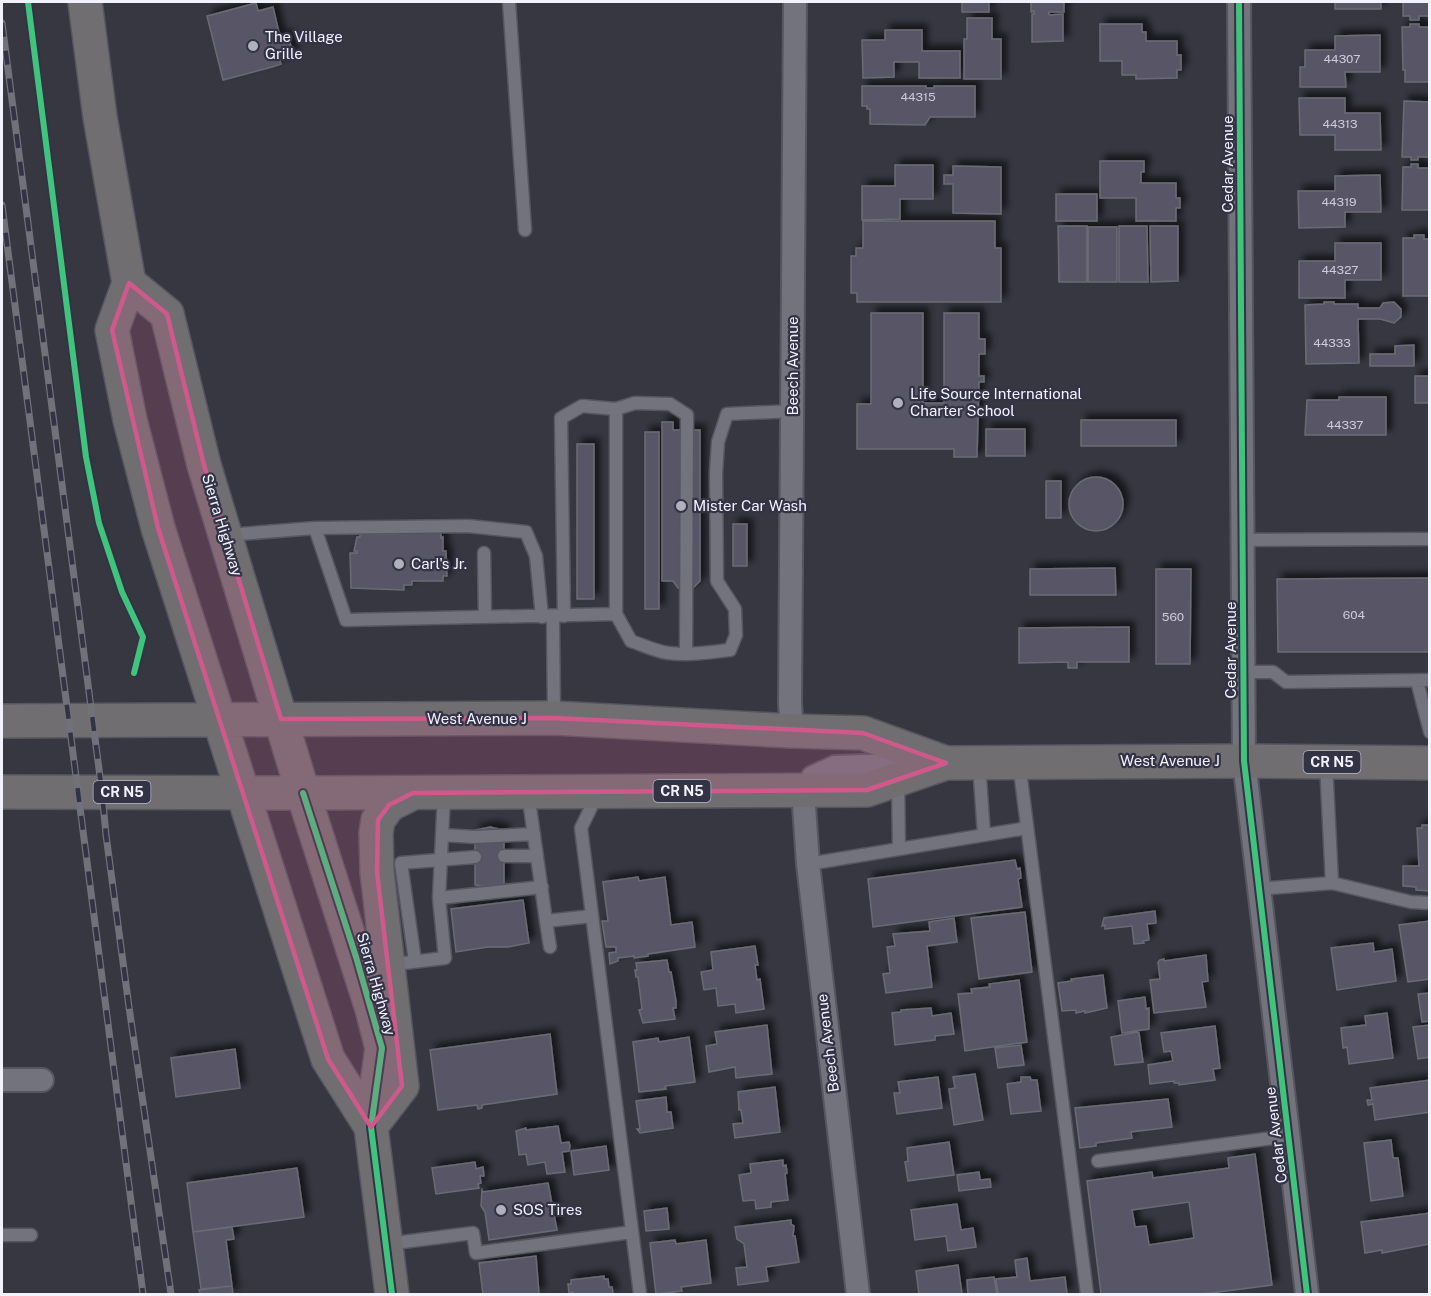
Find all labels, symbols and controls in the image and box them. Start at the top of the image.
place label: The Village Grille [265,28,343,62]
marker: The Village Grille [246,39,260,53]
house number: 44307 [1324,52,1360,66]
house number: 44315 [900,90,936,104]
street label: Cedar Avenue [1219,115,1236,213]
house number: 44313 [1322,117,1358,131]
house number: 44319 [1321,195,1357,209]
house number: 44327 [1321,263,1359,277]
street label: Beech Avenue [784,317,801,415]
house number: 44333 [1313,336,1351,350]
place label: Life Source International Charter School [910,385,1082,419]
marker: Life Source International Charter School [891,396,905,410]
house number: 44337 [1326,418,1364,432]
street label: Sierra Highway [199,472,246,578]
place label: Mister Car Wash [693,497,807,514]
marker: Mister Car Wash [674,499,688,513]
place label: Carl's Jr. [411,555,467,572]
marker: Carl's Jr. [392,557,406,571]
street label: Cedar Avenue [1222,601,1239,699]
house number: 604 [1343,608,1366,622]
house number: 560 [1162,610,1184,624]
street label: West Avenue J [427,710,527,727]
road number: CR N5 [1304,751,1360,773]
street label: West Avenue J [1120,752,1220,769]
road number: CR N5 [654,780,710,802]
road number: CR N5 [94,781,150,803]
street label: Sierra Highway [354,930,399,1037]
street label: Beech Avenue [813,993,842,1093]
street label: Cedar Avenue [1261,1086,1290,1184]
place label: SOS Tires [513,1201,582,1218]
marker: SOS Tires [494,1203,508,1217]

